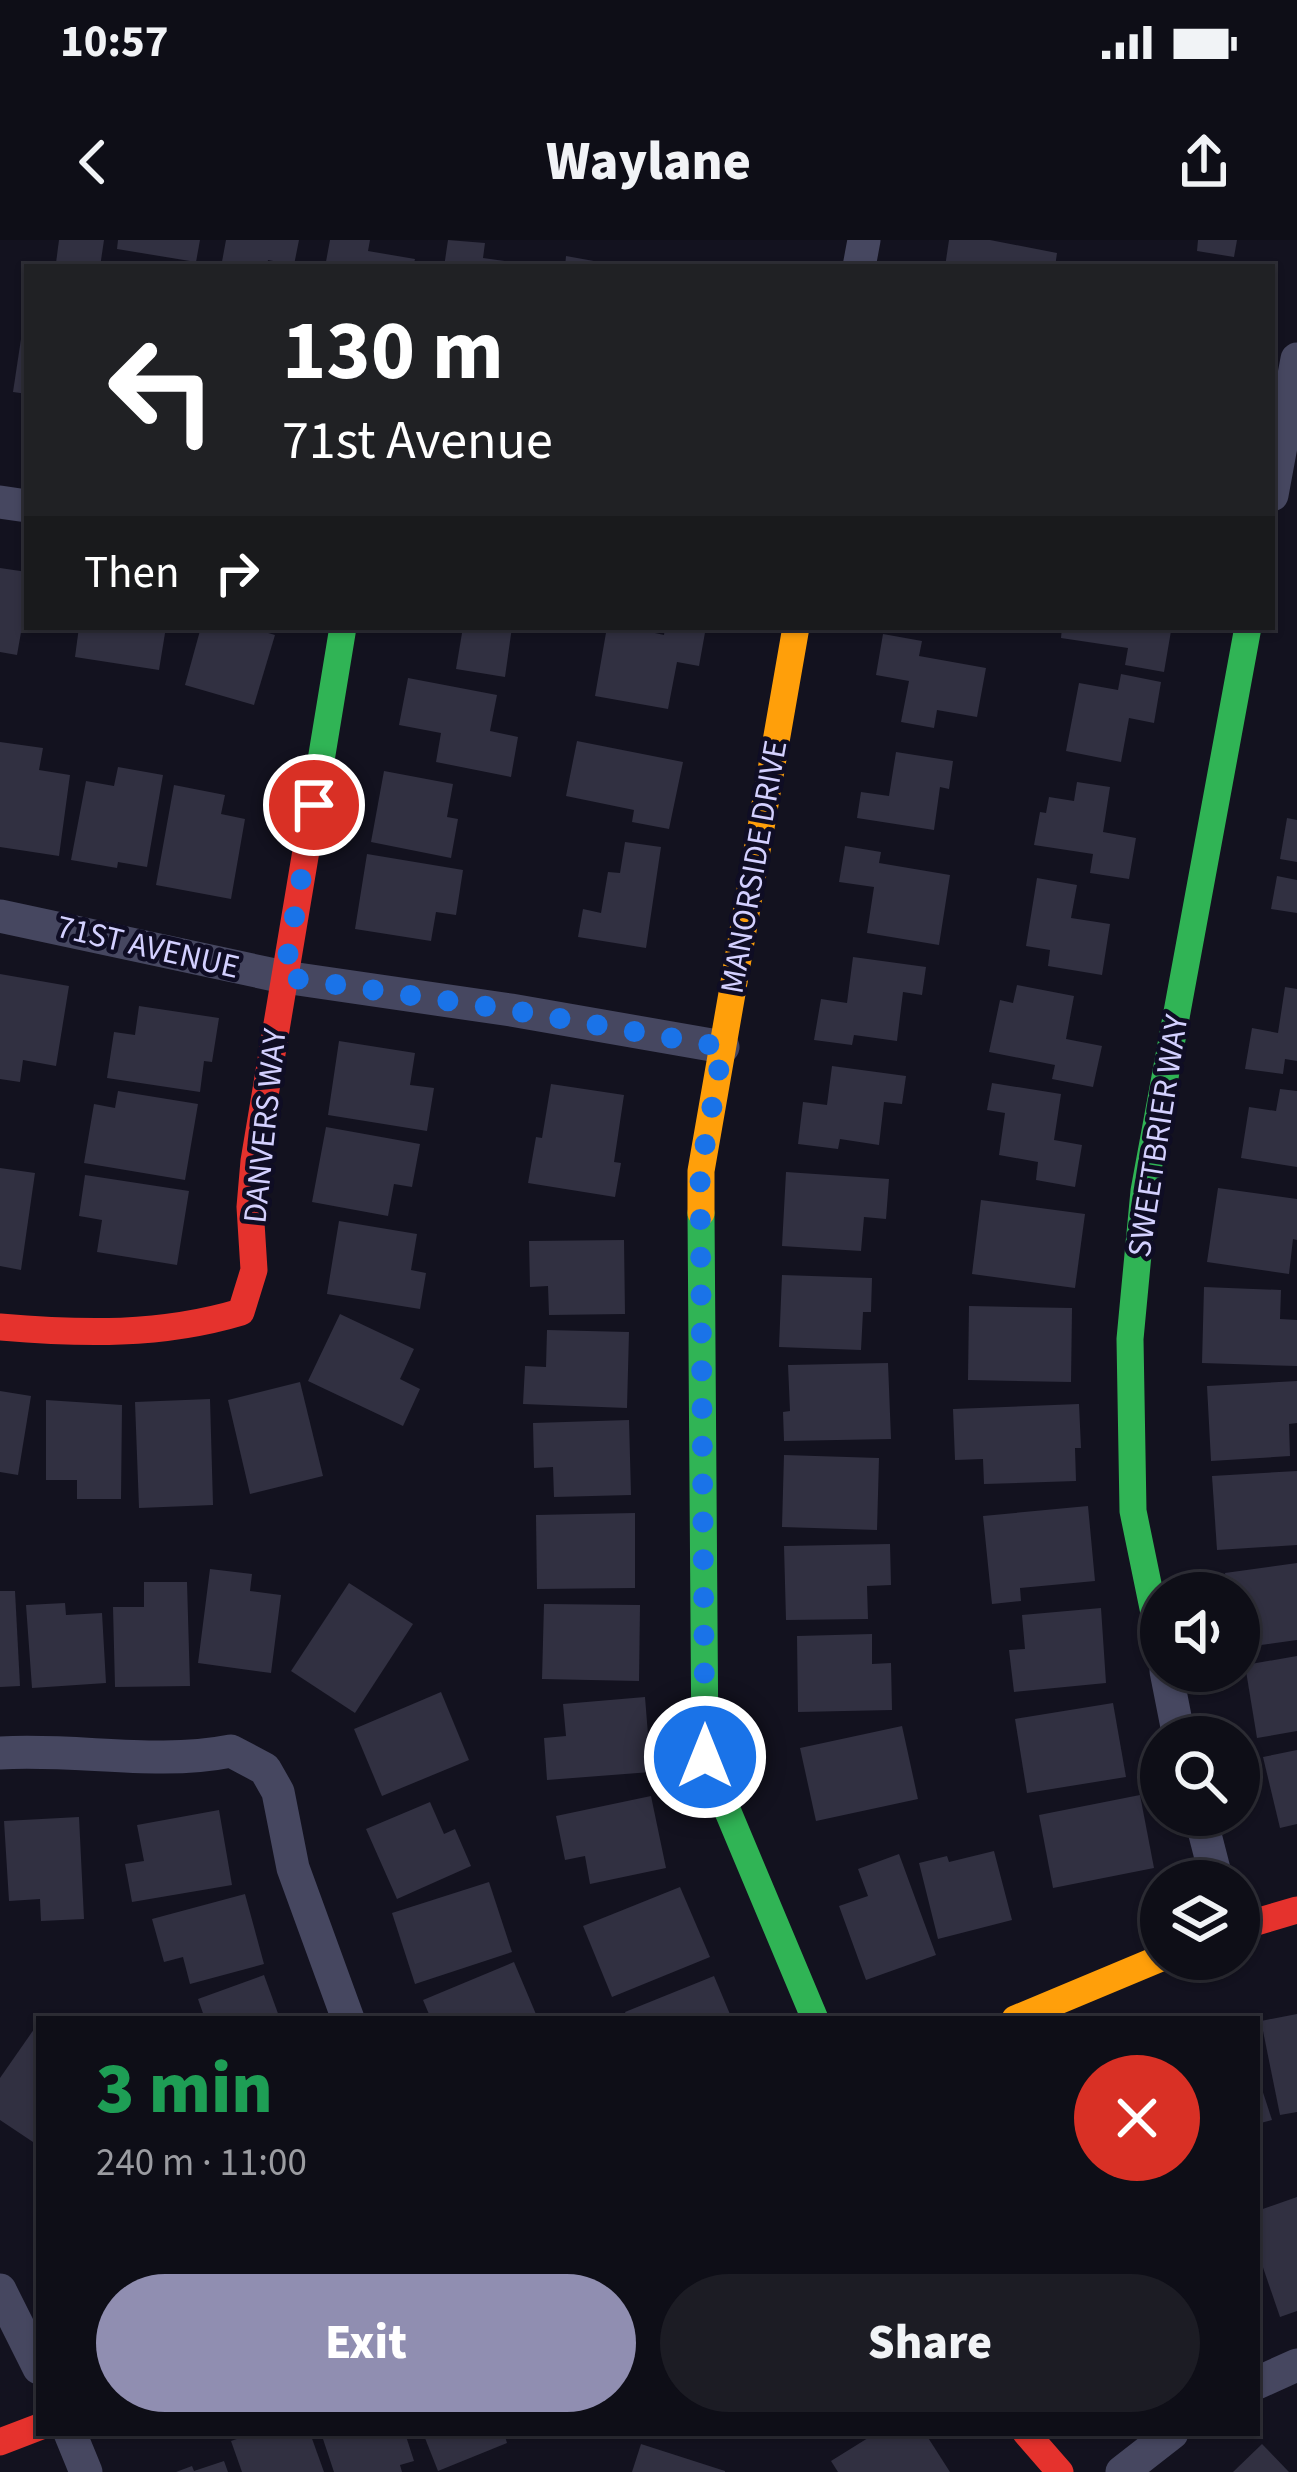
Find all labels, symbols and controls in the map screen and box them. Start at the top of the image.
text: 10:57 [60,10,169,74]
text: Waylane [546,124,751,201]
icon: back [60,129,126,195]
icon: share [1171,129,1237,195]
text: 130 m [282,292,504,412]
icon: left [84,312,240,468]
text: 71st Avenue [282,403,553,480]
icon: right [204,540,270,606]
text: Then [84,541,180,605]
street label: MANORSIDE DRIVE [709,737,799,997]
pin [263,754,365,856]
icon: arrive [281,772,347,838]
street label: 71ST AVENUE [52,903,244,991]
street label: SWEETBRIER WAY [1116,1011,1200,1261]
street label: DANVERS WAY [231,1026,299,1226]
map controls [1140,1572,1260,1980]
button: sound [1140,1572,1260,1692]
position arrow [642,1694,768,1820]
button: search [1140,1716,1260,1836]
button: layers [1140,1860,1260,1980]
text: 3 min [96,2038,273,2141]
button: close [1074,2055,1200,2181]
text: 240 m · 11:00 [96,2135,307,2191]
button: Exit [96,2274,636,2412]
button: Share [660,2274,1200,2412]

